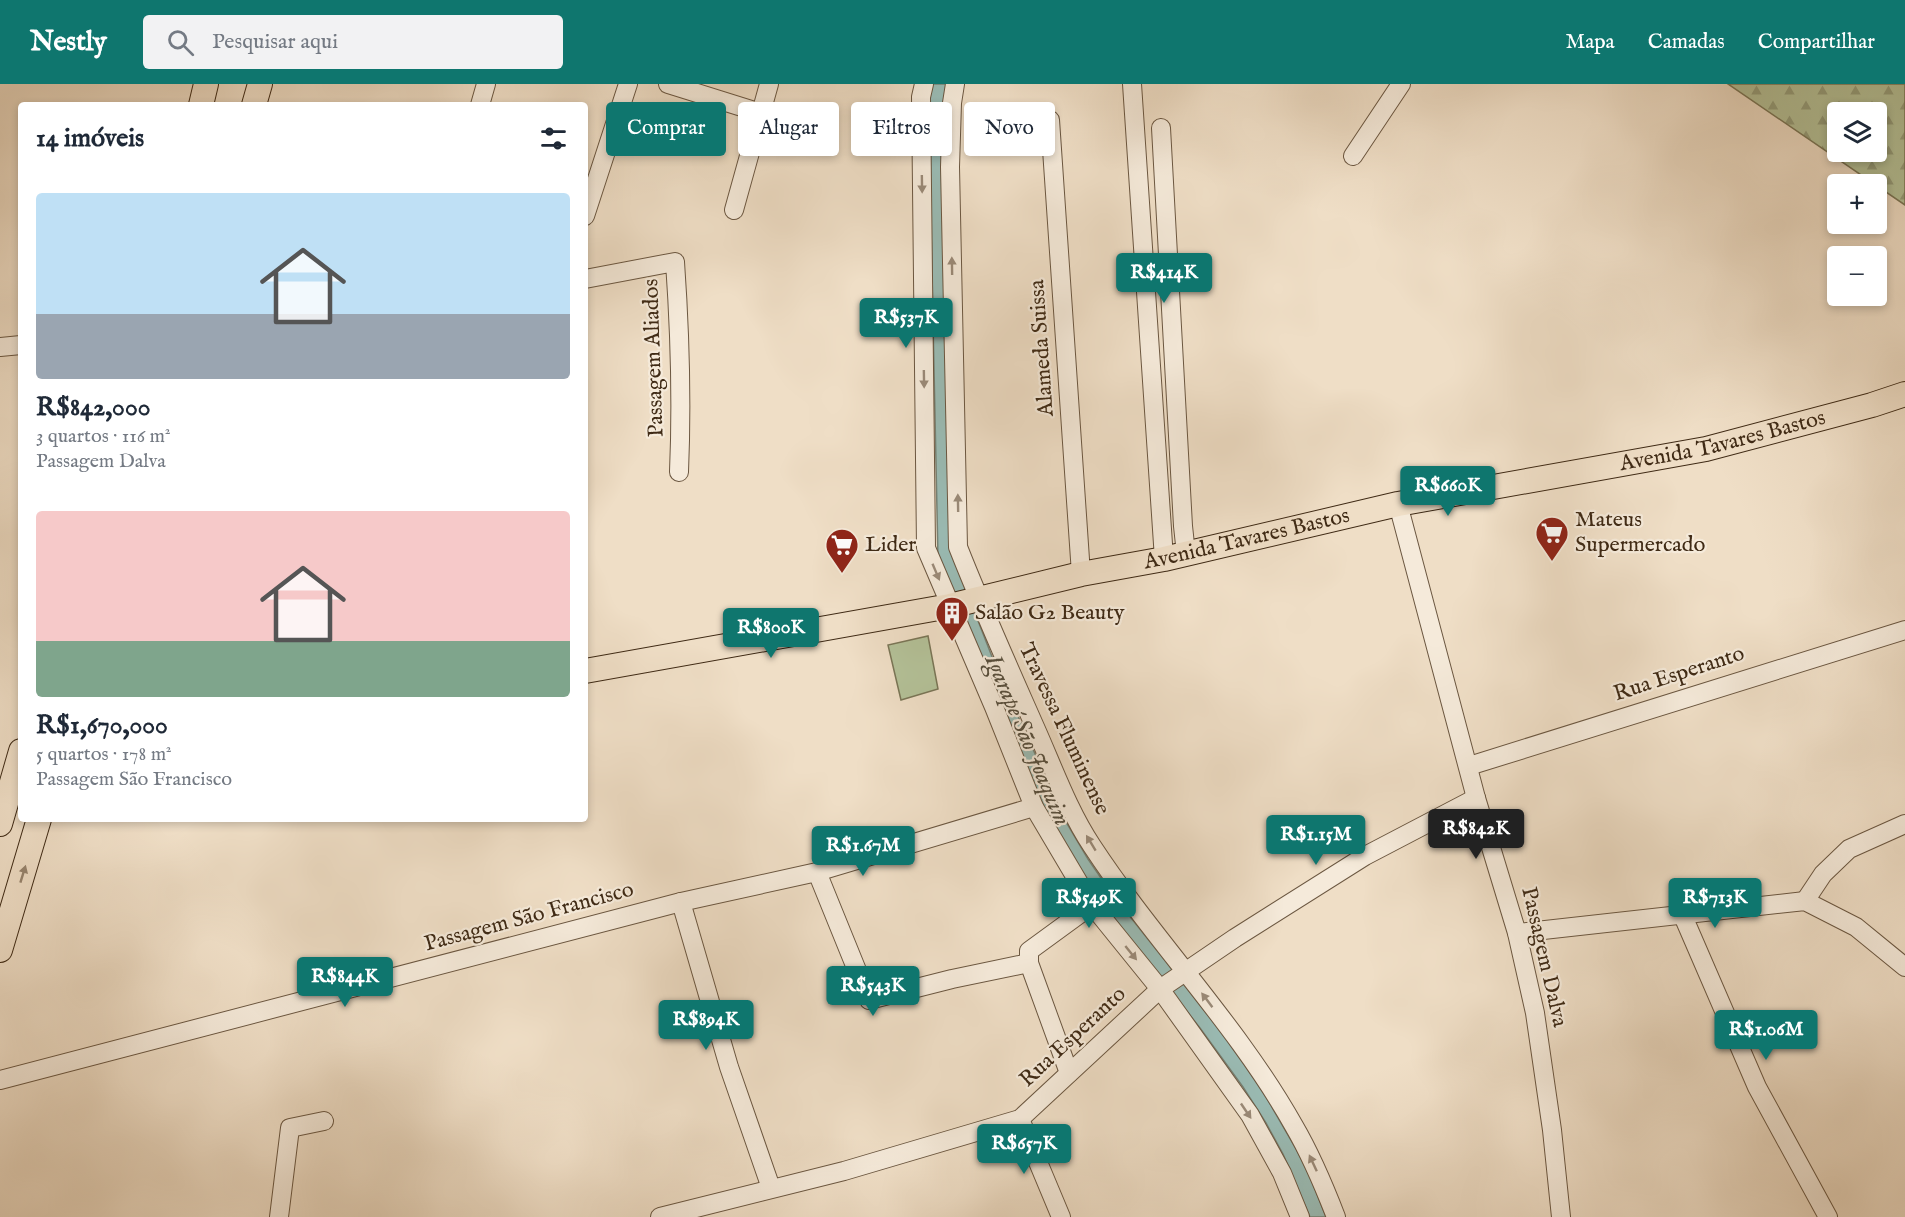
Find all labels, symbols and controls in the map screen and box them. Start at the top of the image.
search box [143,15,563,69]
text: Nestly [30,25,107,60]
icon: search [164,26,197,59]
text: Pesquisar aqui [212,28,338,56]
text: Mapa [1565,29,1615,56]
text: Camadas [1648,29,1725,56]
text: Compartilhar [1758,29,1875,56]
chip: Comprar [606,102,726,156]
chip: Alugar [738,102,839,156]
chip: Filtros [851,102,952,156]
chip: Novo [964,102,1055,156]
map controls [1827,102,1887,306]
button: layers [1827,102,1887,162]
text: 14 imóveis [36,122,144,155]
icon: filters [537,122,570,155]
button: + [1827,174,1887,234]
one-way arrow [917,175,927,194]
icon: home [249,232,357,340]
button: − [1827,246,1887,306]
pin: R$414K [1115,253,1213,304]
one-way arrow [948,256,957,275]
text: R$414K [1130,260,1198,285]
street label: Passagem Aliados [637,278,671,438]
street label: Alameda Suissa [1023,278,1061,418]
pin: R$537K [857,298,955,349]
text: R$537K [874,305,938,330]
one-way arrow [919,370,929,389]
text: R$842,000 [36,391,150,424]
street label: Avenida Tavares Bastos [1617,404,1828,478]
text: 3 quartos · 116 m² [36,424,171,449]
text: Passagem Dalva [36,449,166,474]
pin: R$660K [1399,466,1497,517]
text: R$660K [1414,473,1482,498]
one-way arrow [953,493,962,512]
street label: Avenida Tavares Bastos [1141,502,1352,577]
place label: Mateus Supermercado [1575,506,1706,559]
supermarket icon: Mateus Supermercado [1534,515,1570,562]
supermarket icon: Lider [824,527,860,574]
place label: Lider [865,531,916,559]
icon: home [249,550,357,658]
one-way arrow [931,564,941,582]
building icon: Salão G2 Beauty [934,595,970,642]
place label: Salão G2 Beauty [975,599,1125,627]
pin: R$800K [722,608,820,659]
text: R$800K [737,615,805,640]
street label: Travessa Fluminense [1012,638,1116,820]
street label: Rua Esperanto [1610,640,1748,708]
water label: Igarapé São Joaquim [977,649,1077,830]
text: R$1,670,000 [36,709,168,742]
text: 5 quartos · 178 m² [36,742,172,767]
text: Passagem São Francisco [36,767,232,792]
pin: R$842K [1427,809,1525,860]
pin: R$1.15M [1261,815,1371,866]
text: R$842K [1442,816,1510,841]
text: R$1.15M [1280,822,1352,847]
pin: R$1.67M [808,826,918,877]
text: R$1.67M [826,833,900,858]
one-way arrow [1086,835,1097,851]
one-way arrow [19,865,28,883]
street label: Passagem São Francisco [421,876,637,958]
pin: R$549K [1040,878,1138,929]
pin: R$713K [1666,878,1764,929]
street label: Passagem Dalva [1514,884,1574,1030]
text: R$549K [1056,885,1122,910]
text: R$713K [1683,885,1747,910]
one-way arrow [1125,946,1137,961]
pin: R$844K [296,957,394,1008]
text: R$844K [311,964,379,989]
pin: R$543K [824,966,922,1017]
text: R$543K [840,973,906,998]
street label: Rua Esperanto [1014,980,1132,1094]
one-way arrow [1201,993,1213,1008]
pin: R$894K [657,1000,755,1051]
text: R$894K [673,1007,739,1032]
pin: R$1.06M [1711,1010,1821,1061]
text: R$1.06M [1729,1017,1804,1042]
one-way arrow [1241,1102,1252,1119]
pin: R$657K [975,1124,1073,1175]
text: R$657K [991,1131,1057,1156]
one-way arrow [1309,1155,1318,1172]

